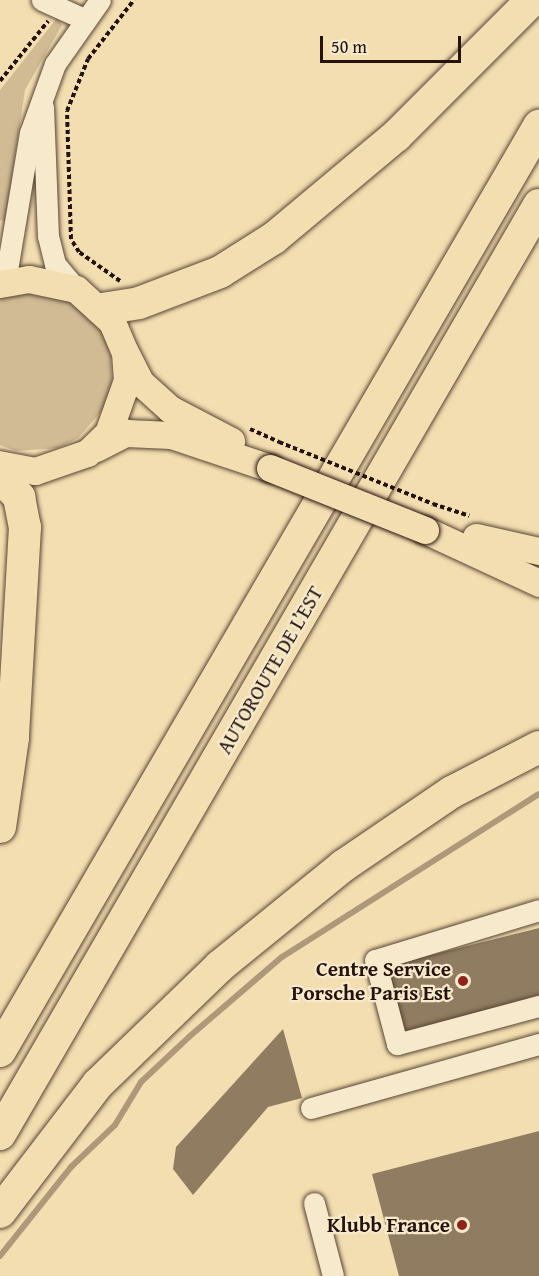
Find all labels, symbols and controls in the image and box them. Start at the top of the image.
scale bar [323,24,464,62]
text: 50 m [331,33,367,60]
street label: AUTOROUTE DE L’EST [212,582,328,758]
place label: Centre Service Porsche Paris Est [291,956,451,1006]
marker: Centre Service Porsche Paris Est [456,974,470,988]
place label: Klubb France [327,1212,450,1238]
marker: Klubb France [455,1218,469,1232]

